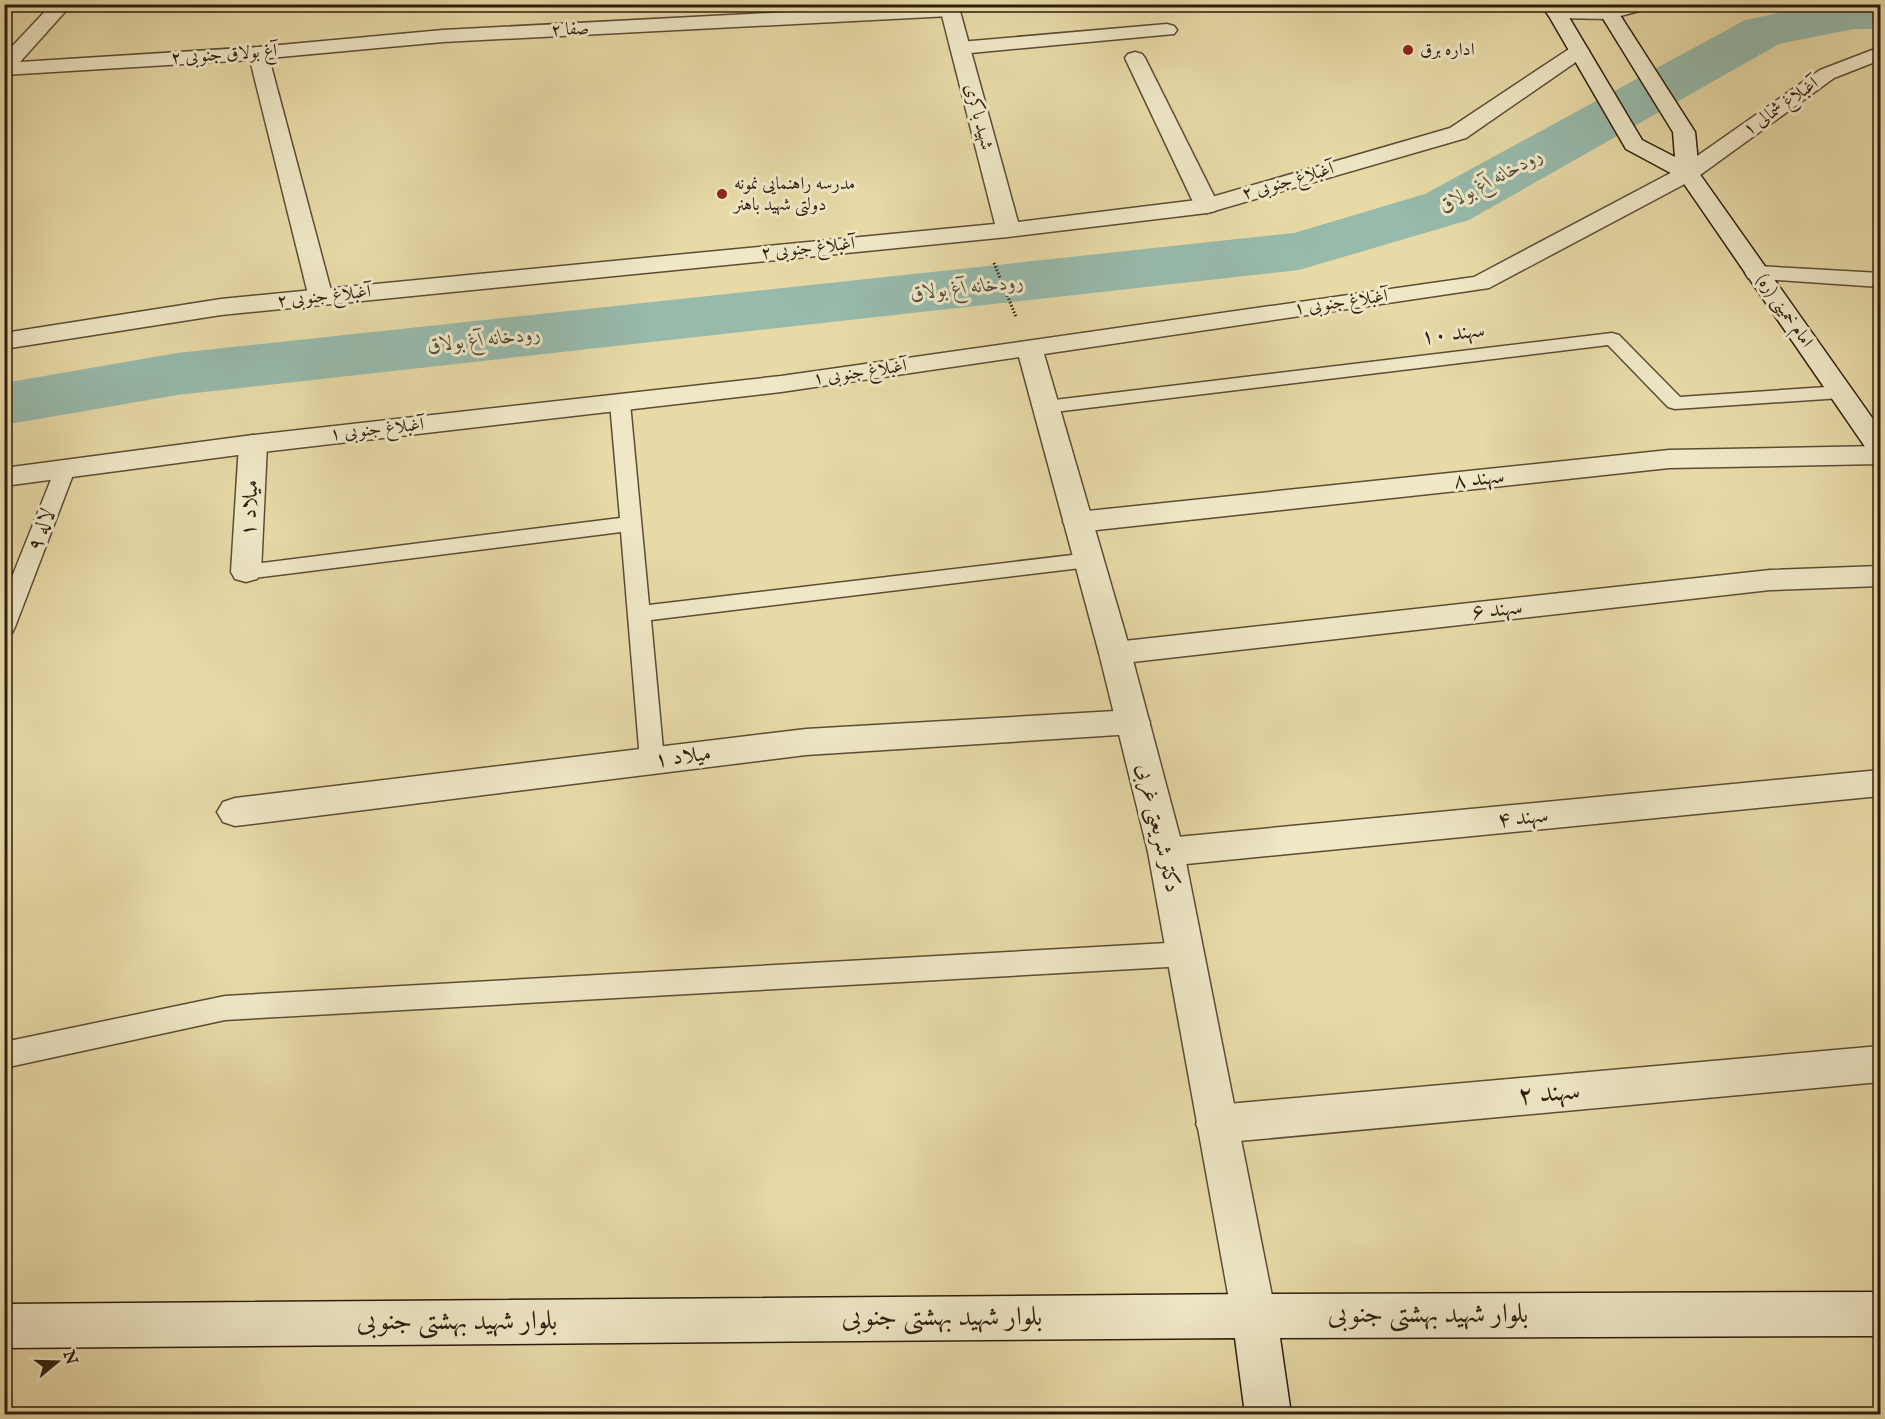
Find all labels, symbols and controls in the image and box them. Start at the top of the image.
street label: صفا ۲ [550,18,590,42]
place label: اداره برق [1420,39,1475,62]
street label: آغ بولاق جنوبی ۲ [170,40,280,72]
marker: اداره برق [1401,43,1415,57]
street label: آغبلاغ شمالی ۱ [1739,71,1826,143]
street label: شهید باکری [958,81,998,153]
water label: رودخانه آغ بولاق [1434,142,1549,222]
street label: آغبلاغ جنوبی ۲ [1239,157,1339,208]
place label: مدرسه راهنمایی نمونه دولتی شهید باهنر [732,173,855,217]
marker: مدرسه راهنمایی نمونه دولتی شهید باهنر [715,187,729,201]
street label: آغبلاغ جنوبی ۲ [760,232,858,267]
water label: رودخانه آغ بولاق [909,269,1025,310]
street label: امام خمینی (ره) [1748,270,1818,354]
street label: آغبلاغ جنوبی ۲ [276,280,374,315]
street label: آغبلاغ جنوبی ۱ [1293,285,1392,323]
street label: سهند ۱۰ [1420,316,1486,352]
water label: رودخانه آغ بولاق [426,321,542,362]
street label: آغبلاغ جنوبی ۱ [812,355,911,393]
street label: آغبلاغ جنوبی ۱ [329,413,427,448]
street label: سهند ۸ [1452,462,1506,496]
street label: میلاد ۱ [235,479,265,537]
street label: لاله ۹ [21,505,63,555]
street label: سهند ۶ [1470,593,1524,627]
street label: میلاد ۱ [653,740,713,774]
street label: دکتر شریعتی غربی [1129,761,1186,895]
street label: سهند ۴ [1496,801,1550,835]
street label: سهند ۲ [1516,1074,1582,1114]
street label: بلوار شهید بهشتی جنوبی [1328,1298,1528,1332]
street label: بلوار شهید بهشتی جنوبی [842,1301,1042,1335]
street label: بلوار شهید بهشتی جنوبی [357,1305,557,1339]
north arrow [27,1332,87,1392]
text: N [57,1347,81,1368]

